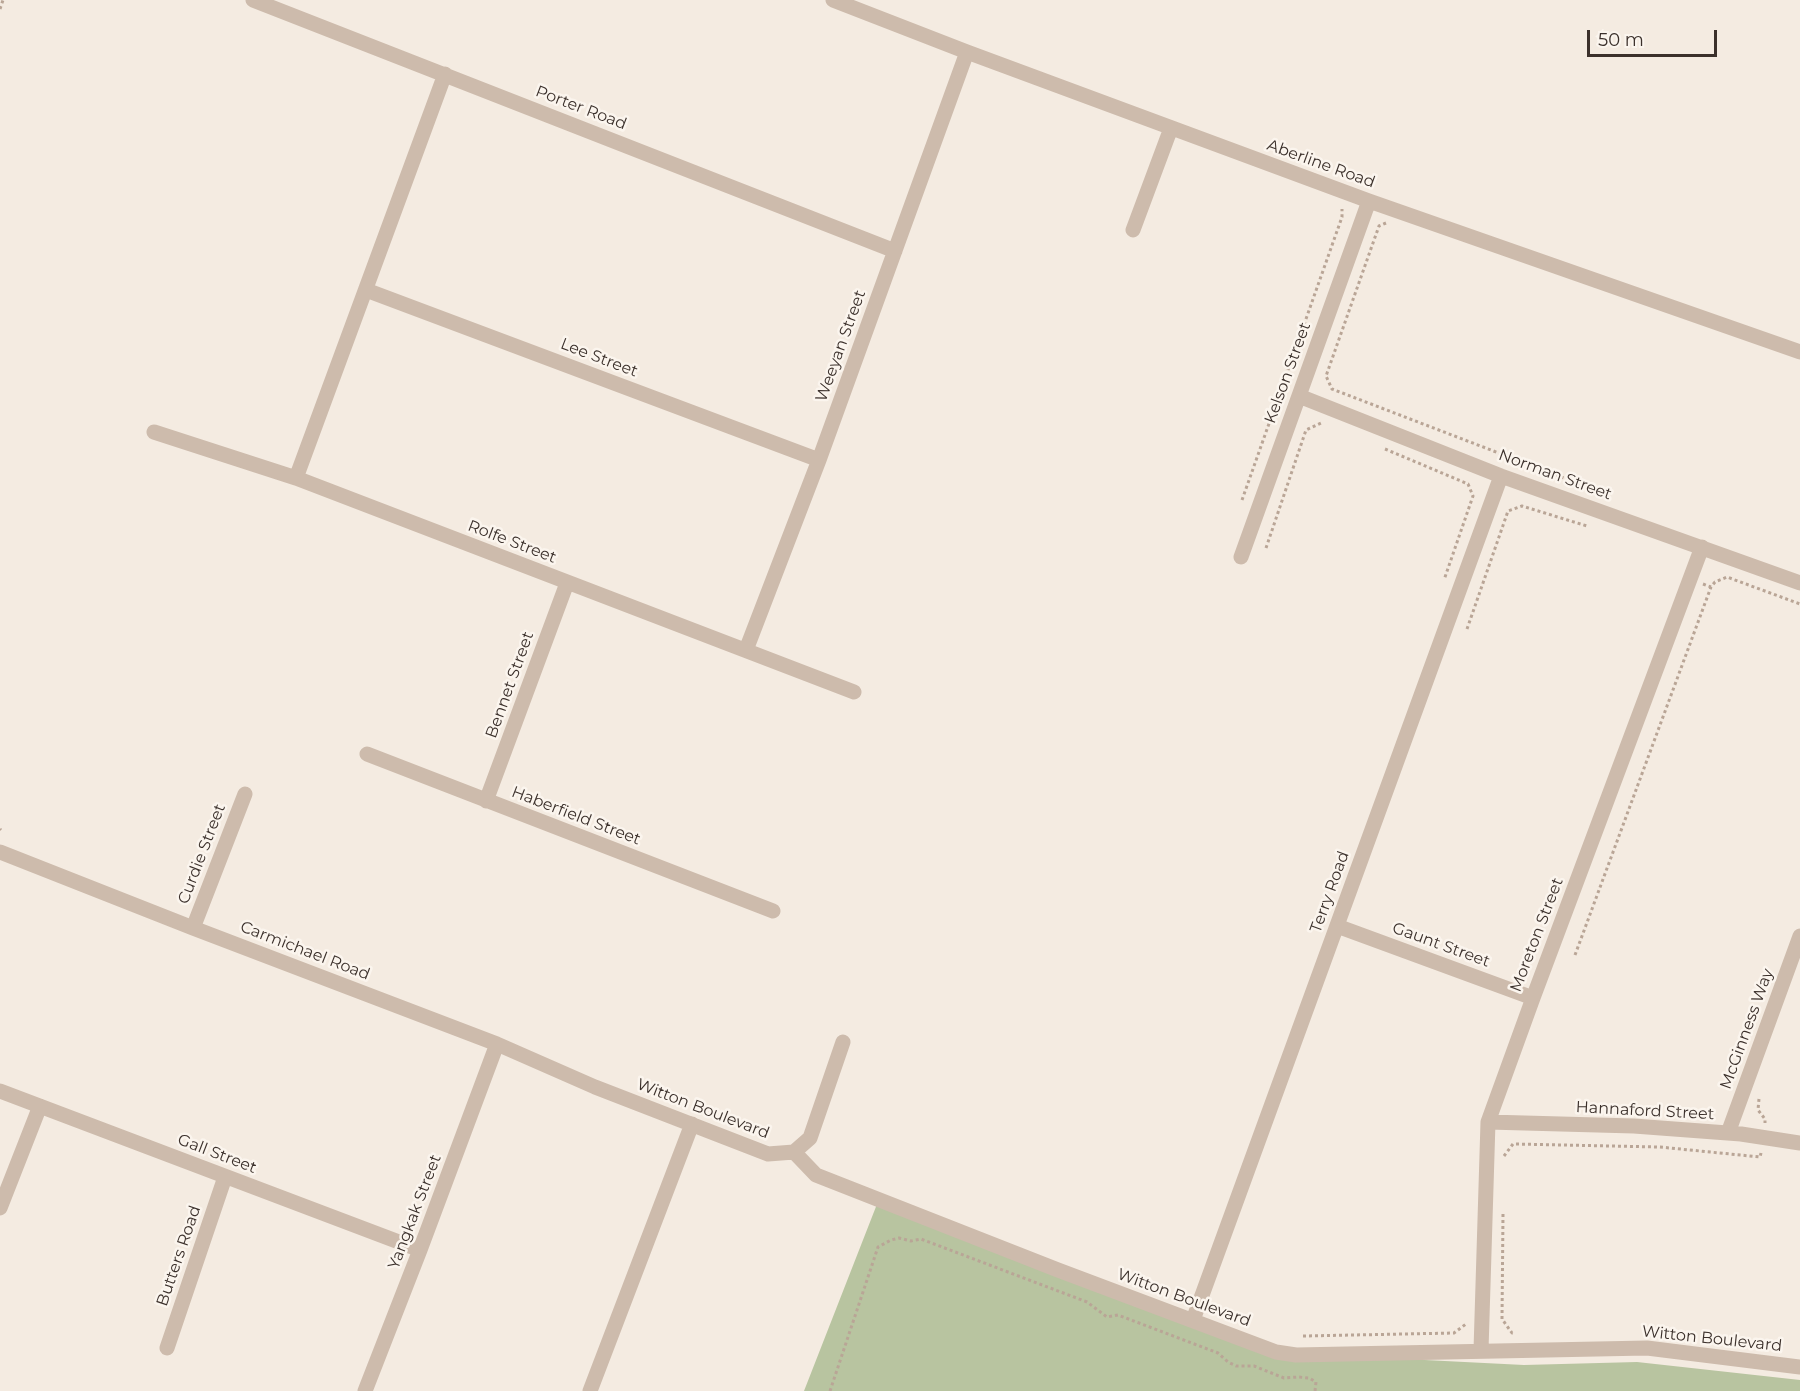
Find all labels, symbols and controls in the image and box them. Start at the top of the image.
scale bar [1590,18,1720,56]
text: 50 m [1598,29,1644,51]
street label: Porter Road [533,82,629,134]
street label: Aberline Road [1264,136,1378,192]
street label: Weeyan Street [812,288,870,404]
street label: Kelson Street [1261,320,1315,426]
street label: Lee Street [558,334,640,382]
street label: Norman Street [1496,446,1614,504]
street label: Rolfe Street [465,516,559,568]
street label: Bennet Street [482,629,538,741]
street label: Haberfield Street [509,783,643,849]
street label: Curdie Street [174,801,230,907]
street label: Terry Road [1306,849,1354,935]
street label: Moreton Street [1506,875,1568,995]
street label: Carmichael Road [237,917,373,985]
street label: Gaunt Street [1390,918,1492,972]
street label: McGinness Way [1716,966,1778,1092]
street label: Witton Boulevard [634,1075,772,1143]
street label: Hannaford Street [1575,1098,1715,1124]
street label: Gall Street [175,1130,259,1178]
street label: Yangkak Street [384,1152,446,1272]
street label: Butters Road [153,1203,205,1309]
street label: Witton Boulevard [1115,1265,1253,1331]
street label: Witton Boulevard [1641,1322,1783,1356]

